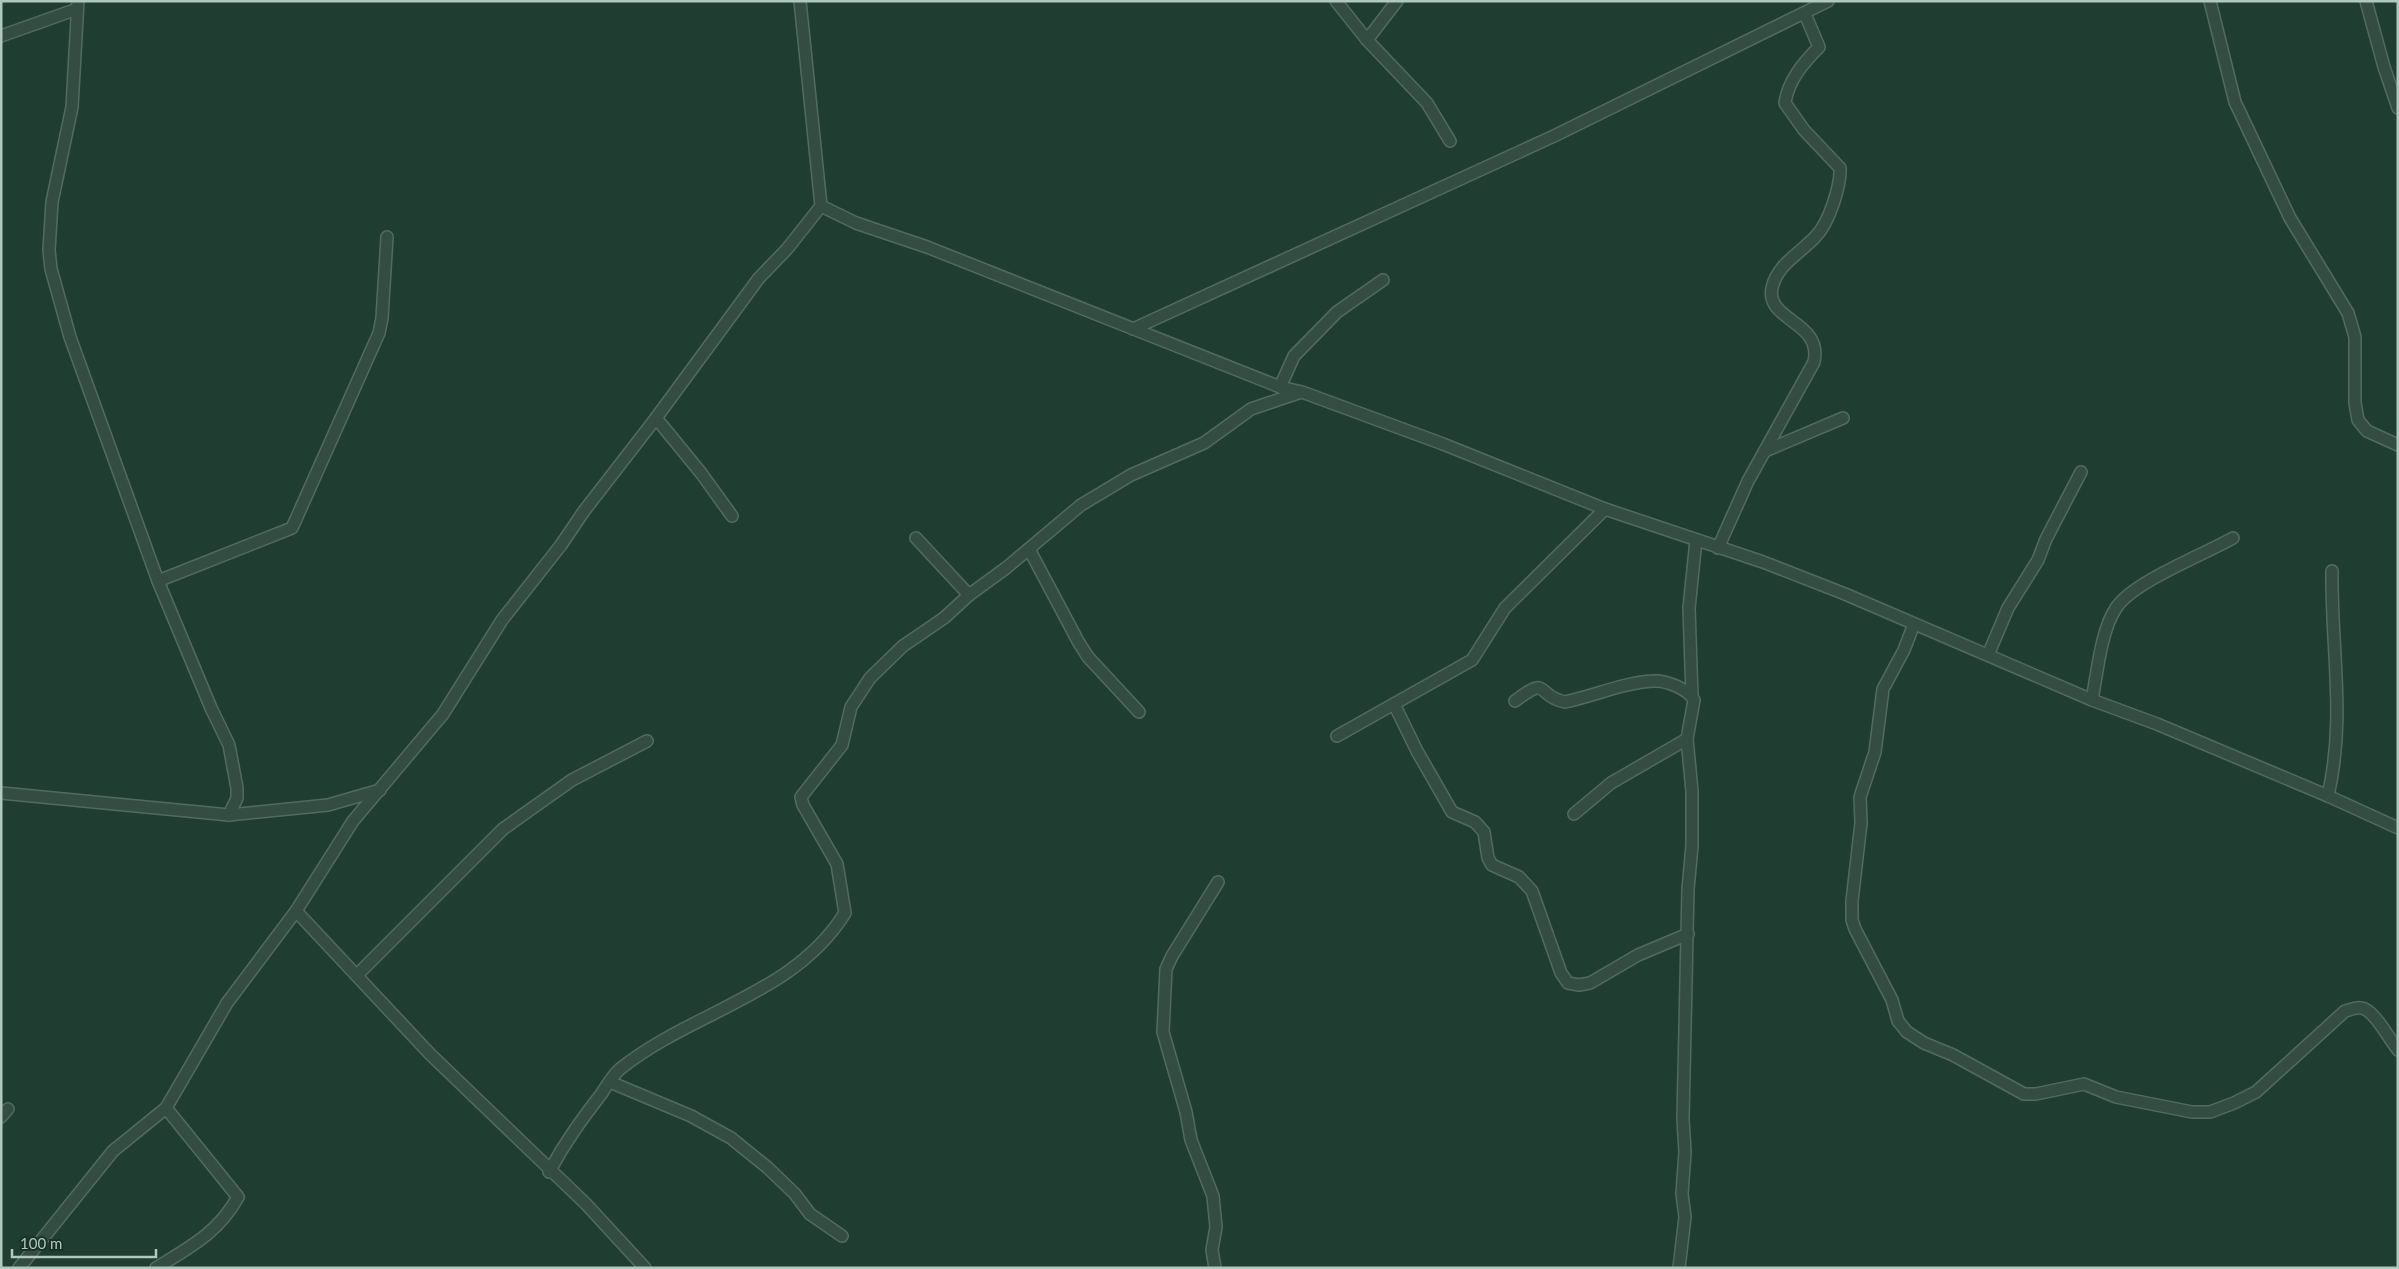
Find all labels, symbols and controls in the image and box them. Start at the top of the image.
scale bar [12,1226,156,1258]
text: 100 m [20,1234,62,1252]

